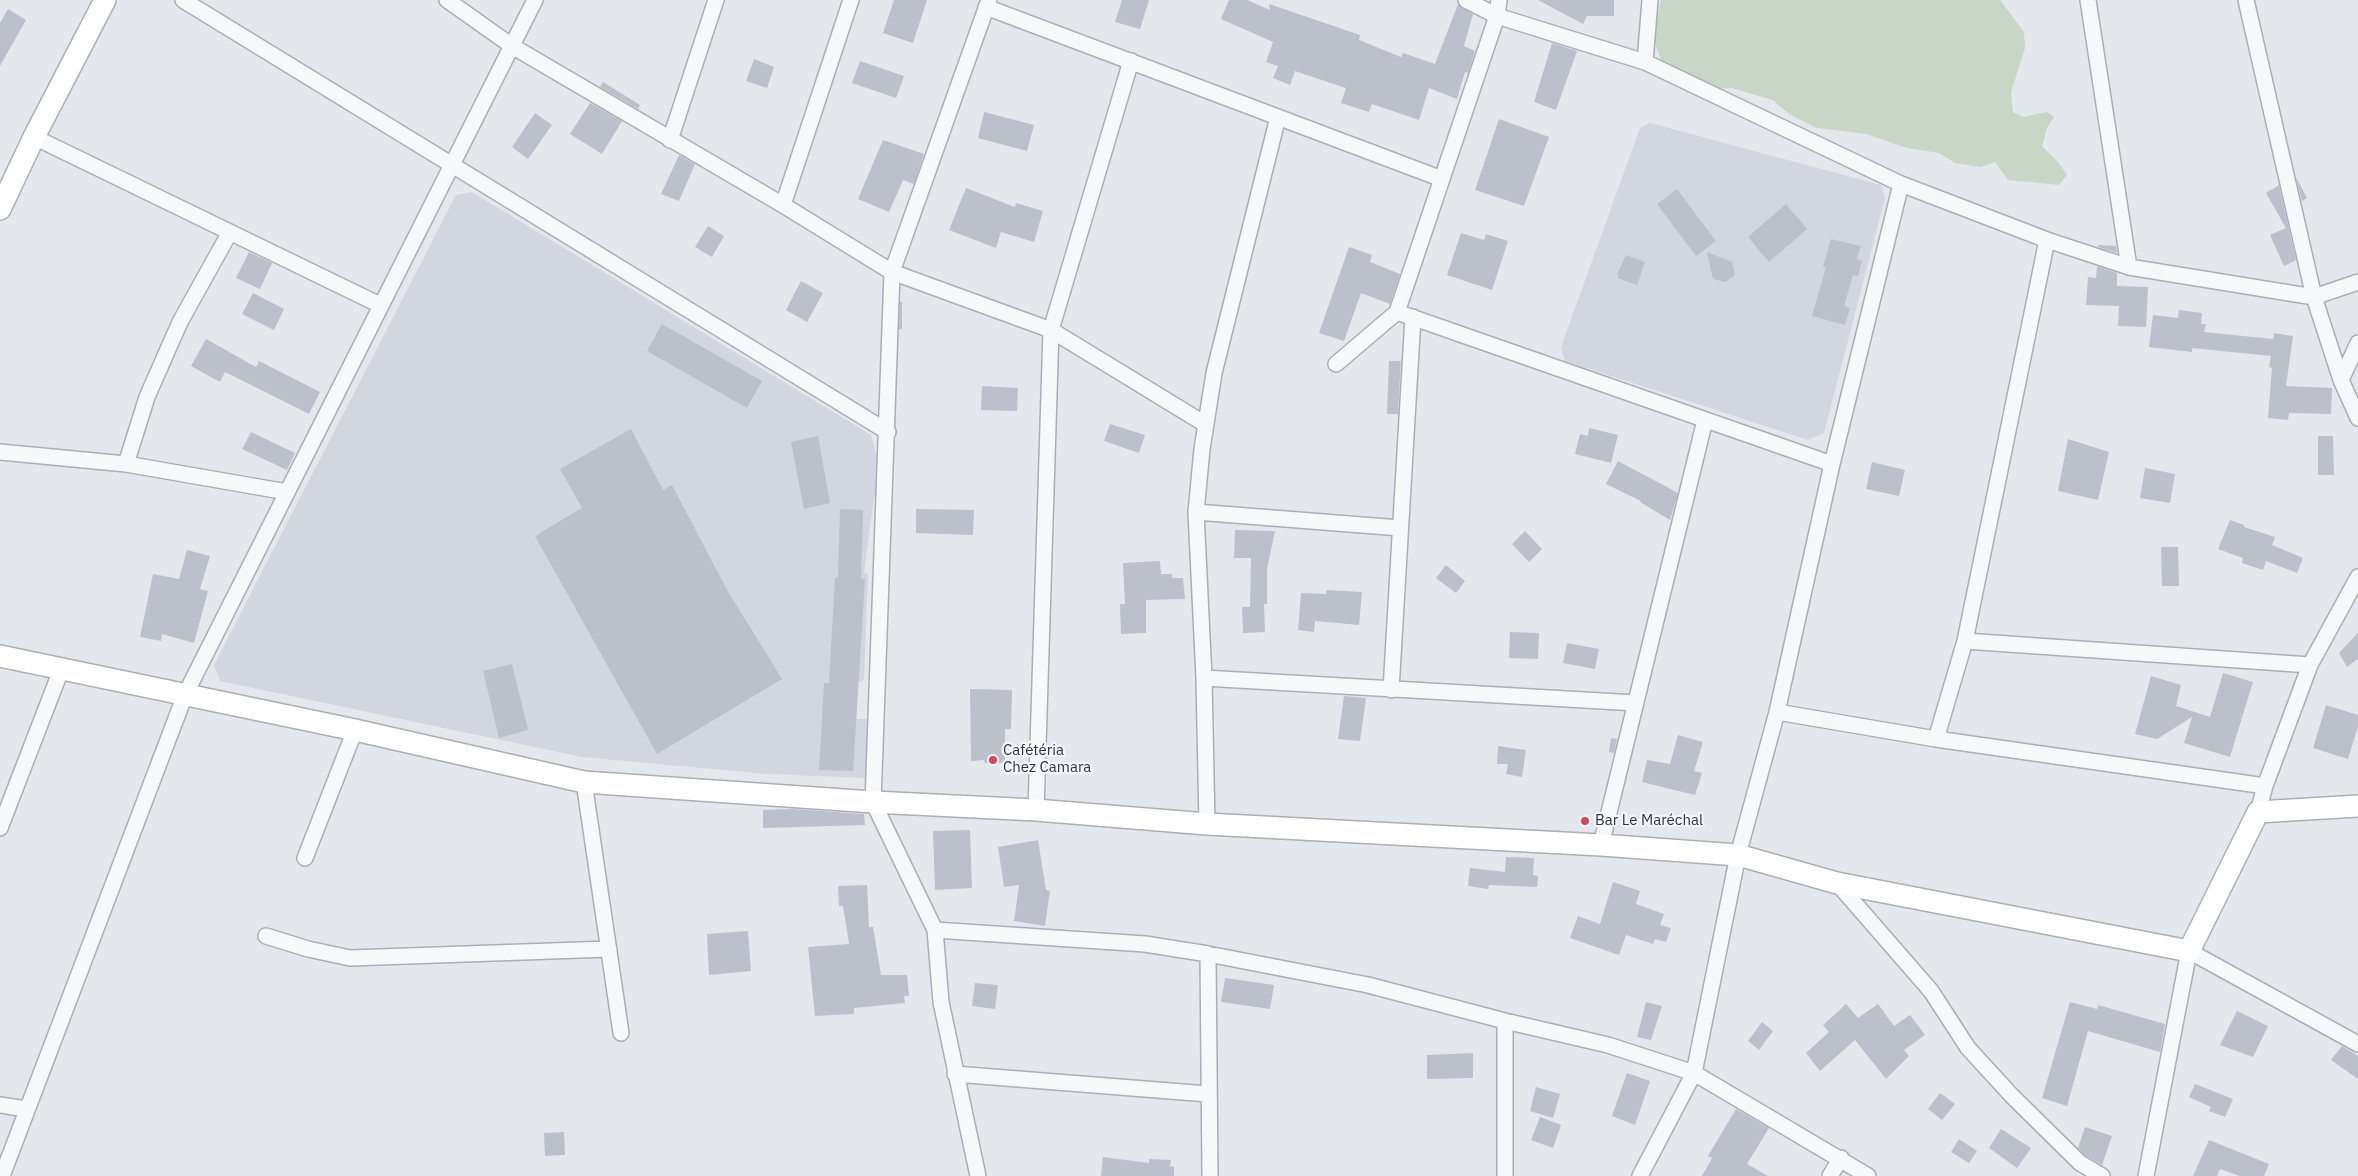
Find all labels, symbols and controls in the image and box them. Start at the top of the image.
place label: Cafétéria Chez Camara [1003,742,1091,777]
marker: Cafétéria Chez Camara [987,754,999,766]
place label: Bar Le Maréchal [1595,812,1703,830]
marker: Bar Le Maréchal [1579,815,1591,827]

